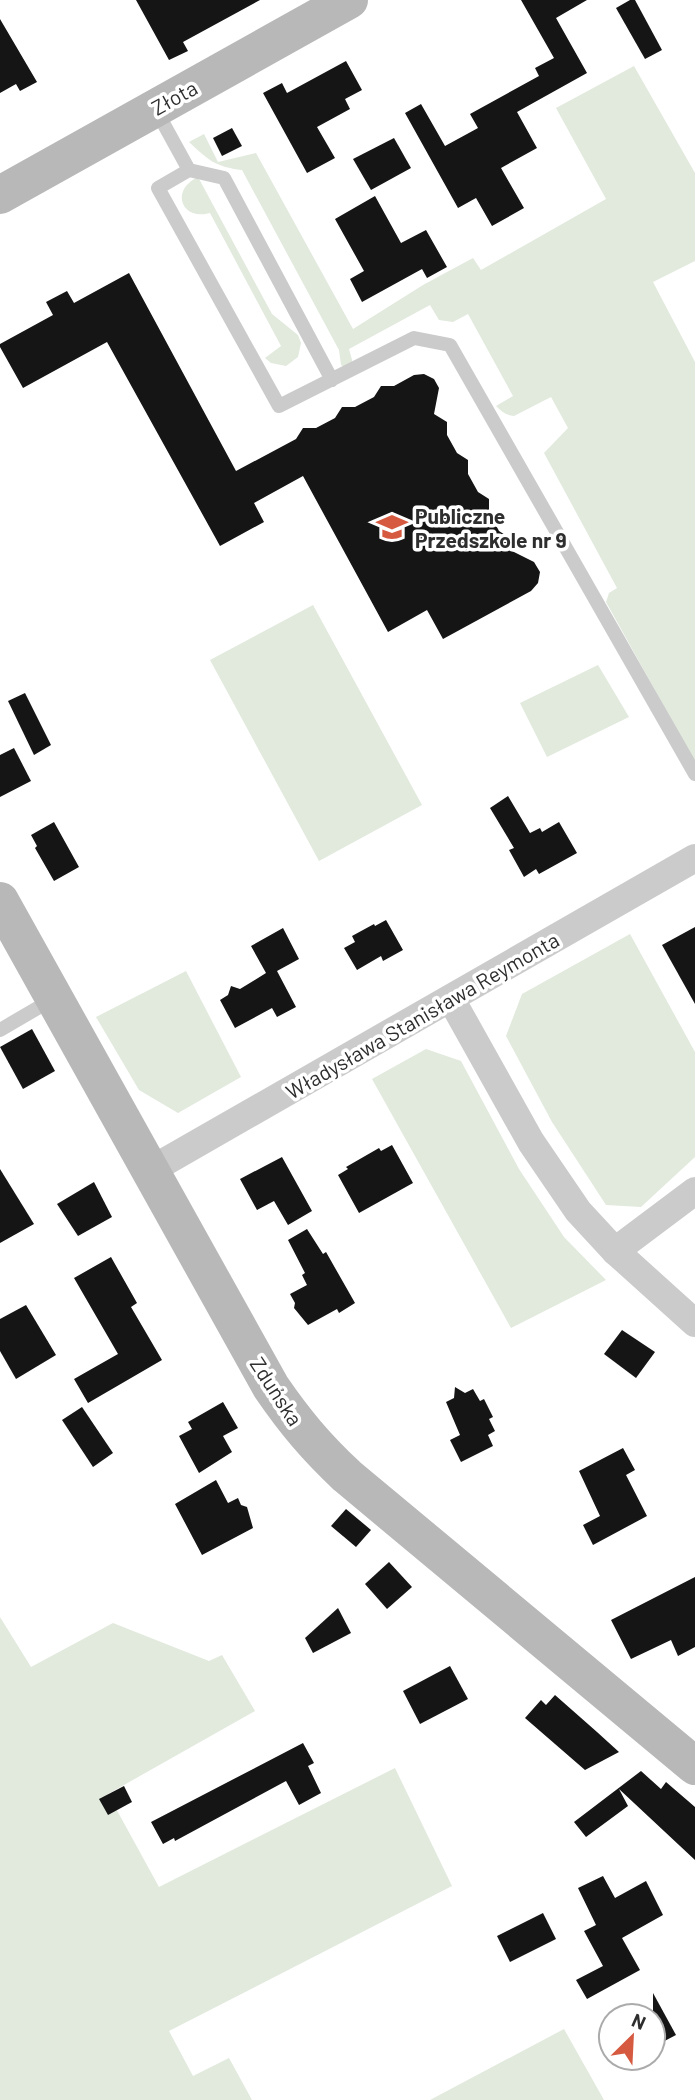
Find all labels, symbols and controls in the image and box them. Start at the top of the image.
street label: Złota [147,74,201,120]
place label: Publiczne Przedszkole nr 9 [415,503,567,552]
school or university icon: Publiczne Przedszkole nr 9 [375,510,409,544]
street label: Władysława Stanisława Reymonta [281,926,563,1104]
street label: Zduńska [246,1352,308,1430]
north arrow [597,2002,667,2072]
text: N [629,2008,650,2034]

